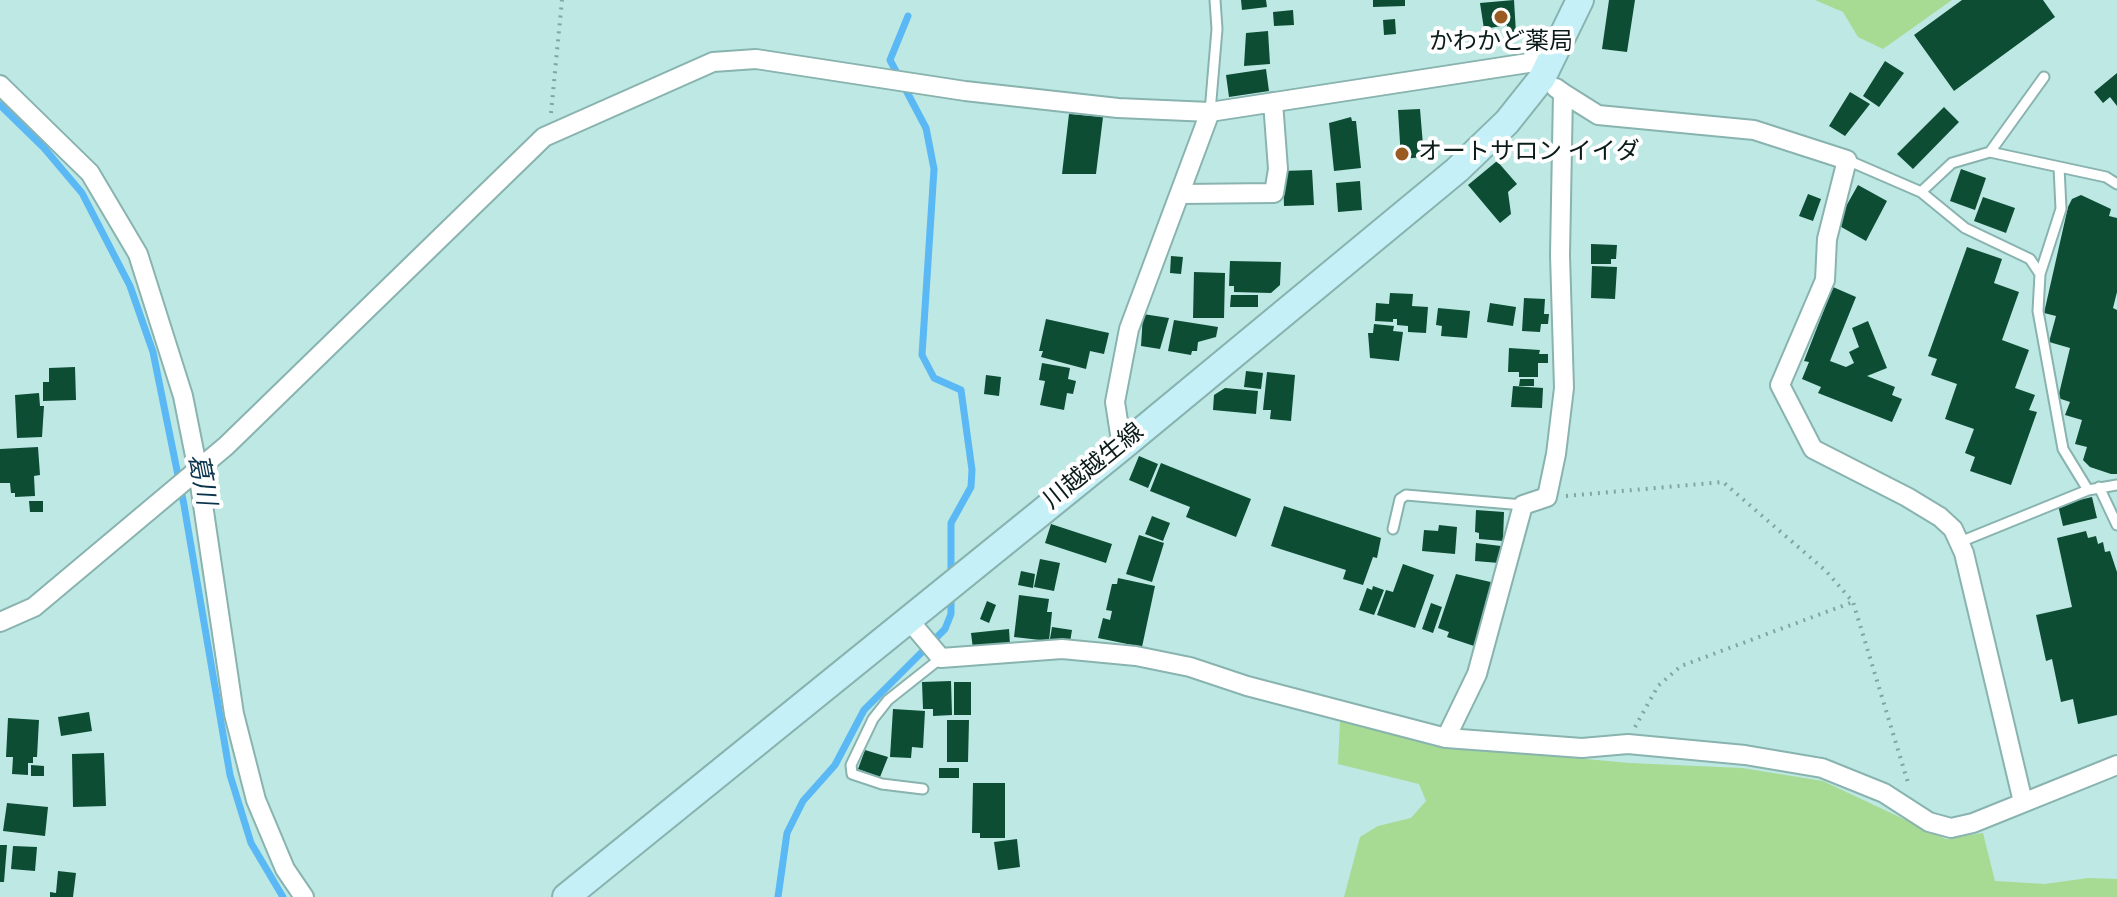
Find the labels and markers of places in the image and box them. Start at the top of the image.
marker: かわかど薬局 [1492,8,1510,26]
place label: かわかど薬局 [1429,30,1573,58]
place label: オートサロン イイダ [1418,140,1640,168]
marker: オートサロン イイダ [1393,145,1411,163]

